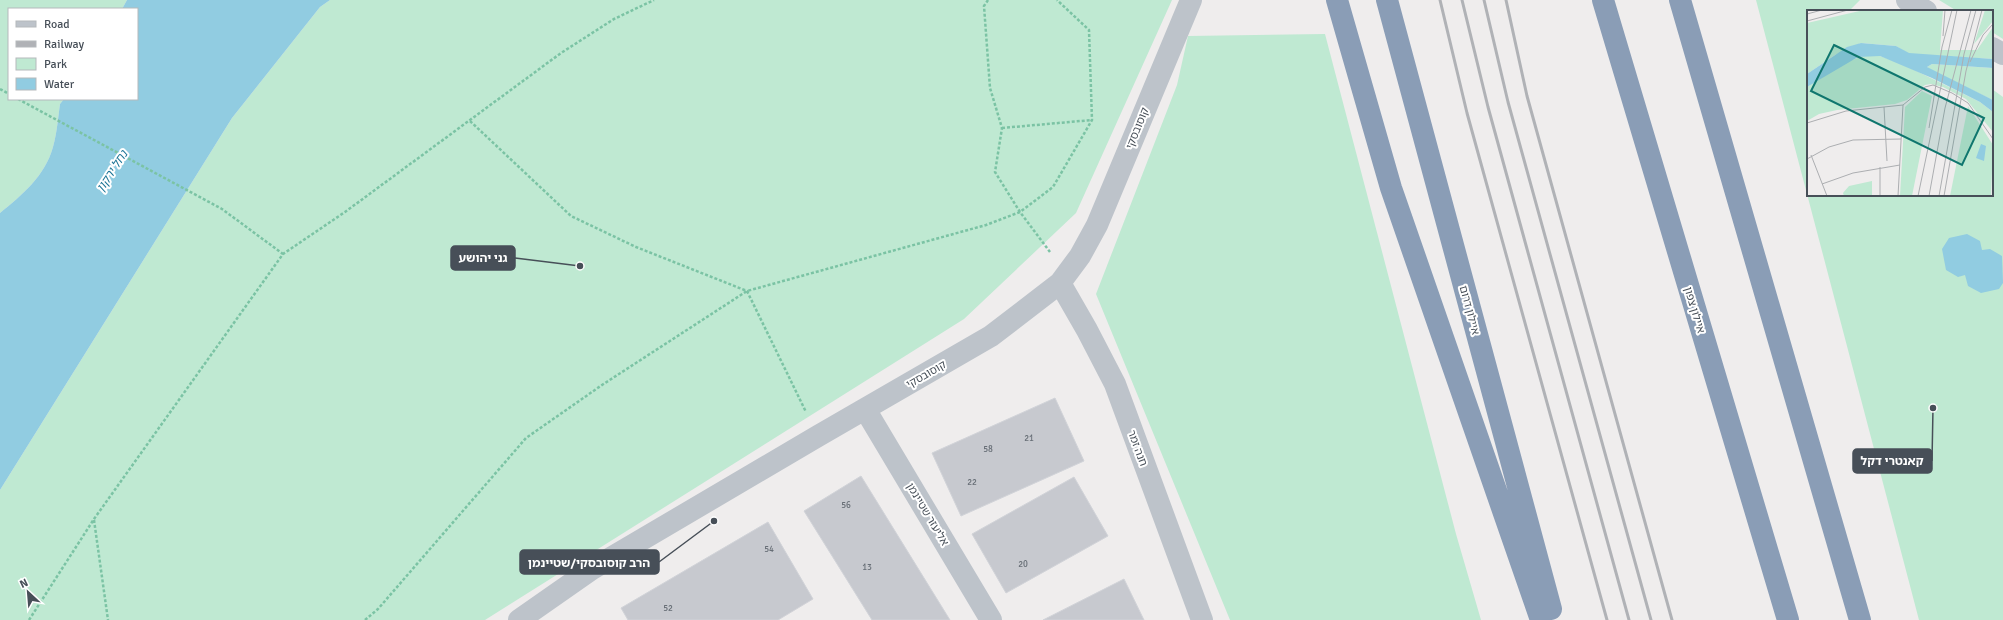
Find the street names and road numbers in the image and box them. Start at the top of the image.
street label: קוסובסקי [1123,105,1152,151]
street label: איילון דרום [1457,284,1482,336]
street label: איילון צפון [1681,285,1708,335]
street label: קוסובסקי [904,358,948,391]
street label: חנה זמר [1125,428,1150,468]
street label: אליעזר שטיינמן [904,481,951,548]

